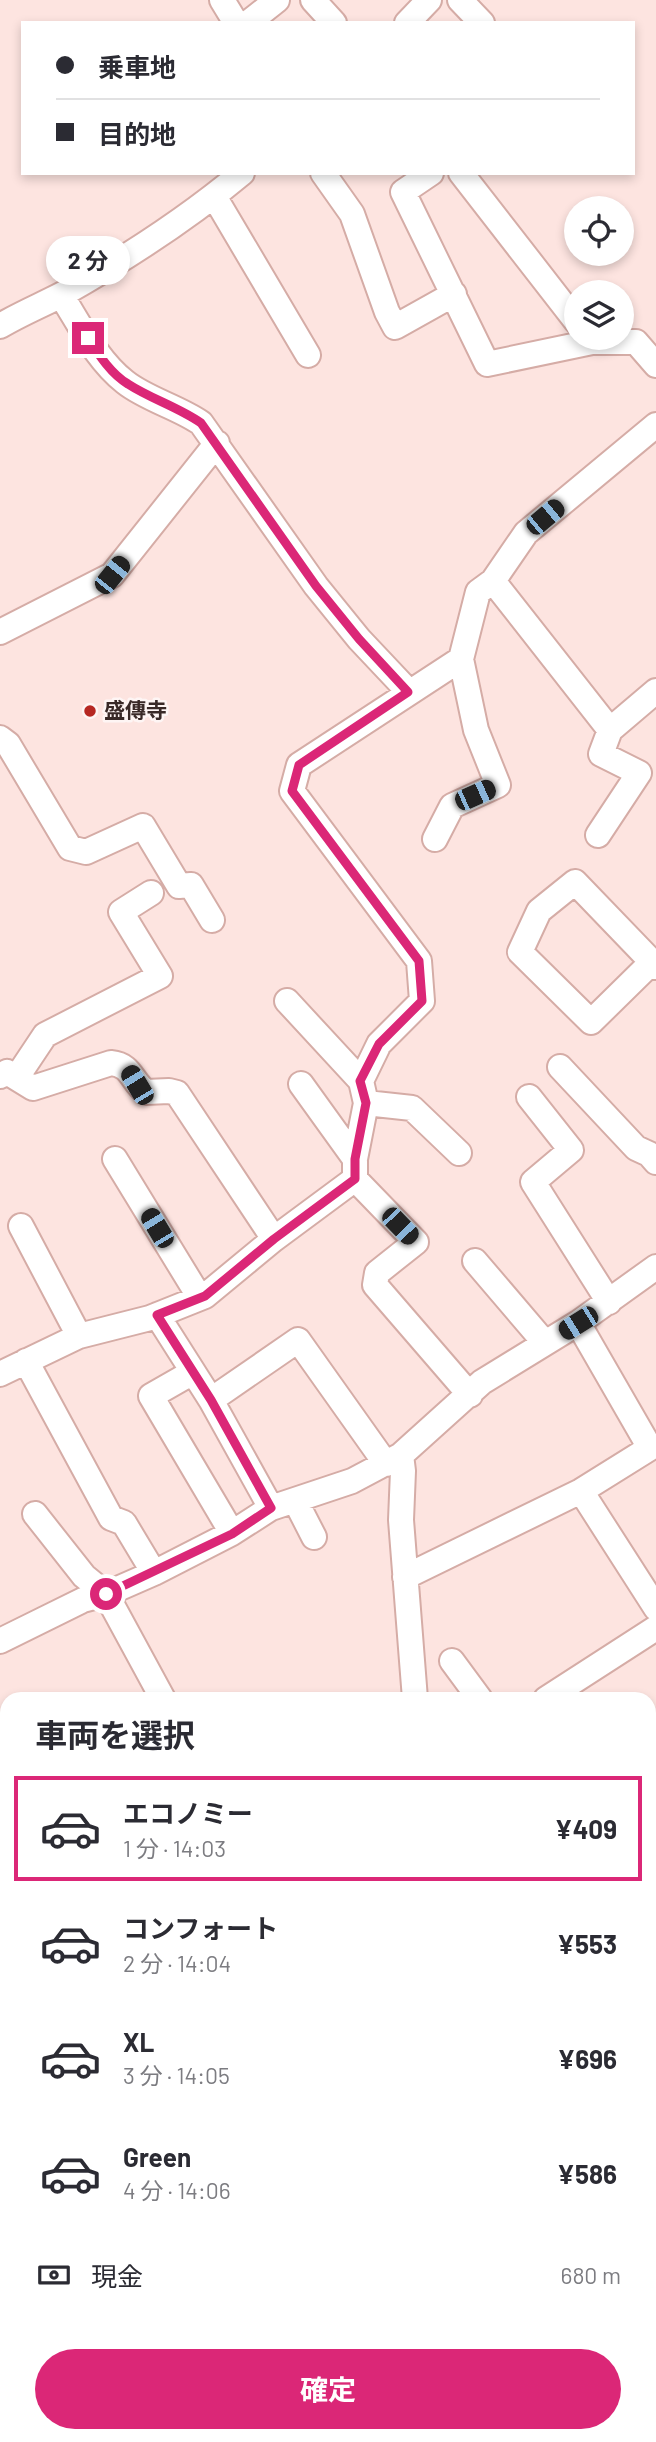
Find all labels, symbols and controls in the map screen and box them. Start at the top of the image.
text: 乗車地 [98,51,176,82]
text: 目的地 [98,118,176,149]
map controls [564,196,634,350]
button: locate [564,196,634,266]
callout: 2 分 [46,236,130,286]
text: 2 分 [68,246,108,274]
button: layers [564,280,634,350]
route end [72,322,104,354]
car [523,495,568,539]
car [91,552,134,598]
place label: 盛傳寺 [104,697,167,722]
marker: 盛傳寺 [82,703,98,719]
car [452,777,499,813]
car [118,1062,157,1108]
car [378,1204,423,1248]
car [138,1205,177,1251]
car [555,1303,602,1343]
route start [90,1578,122,1610]
text: 車両を選択 [35,1715,195,1753]
icon: car [39,1797,102,1860]
text: エコノミー [123,1797,253,1828]
text: ¥409 [555,1813,617,1844]
text: 1 分 · 14:03 [123,1834,226,1862]
icon: car [39,1912,102,1975]
text: コンフォート [123,1912,278,1943]
text: ¥553 [557,1928,617,1959]
text: 2 分 · 14:04 [123,1949,231,1977]
text: XL [123,2026,154,2057]
icon: car [39,2027,102,2090]
text: ¥696 [557,2043,617,2074]
text: 3 分 · 14:05 [123,2061,230,2089]
text: Green [123,2141,191,2172]
icon: car [39,2142,102,2205]
text: ¥586 [557,2158,617,2189]
text: 4 分 · 14:06 [123,2176,231,2204]
icon: cash [35,2256,73,2294]
text: 現金 [91,2260,143,2291]
text: 680 m [561,2261,621,2289]
button: 確定 [35,2349,621,2429]

